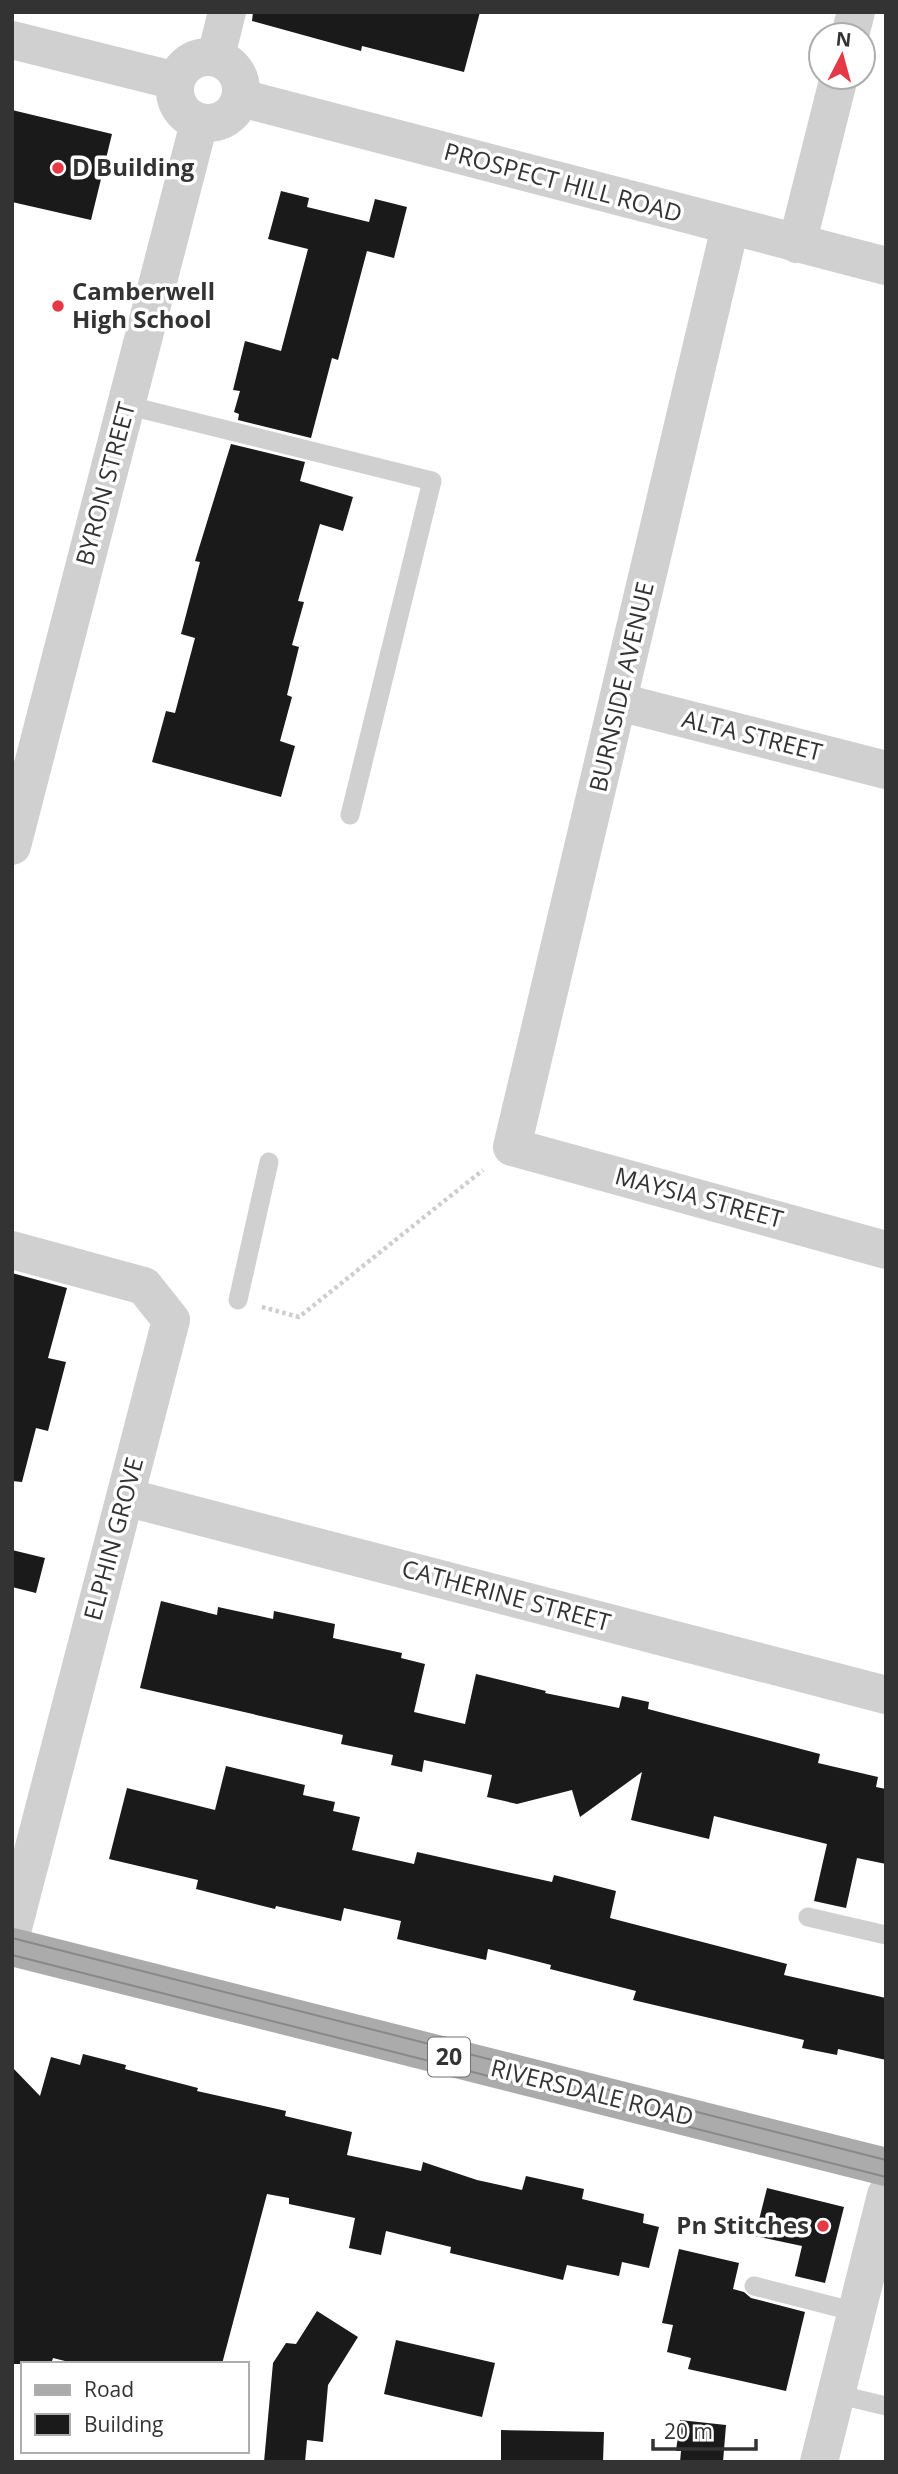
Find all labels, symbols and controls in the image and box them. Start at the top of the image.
north arrow [807,21,877,91]
text: N [835,25,853,53]
street label: PROSPECT HILL ROAD [441,134,686,229]
place label: D Building [72,150,195,183]
marker: D Building [50,160,66,176]
place label: Camberwell High School [72,274,215,335]
marker: Camberwell High School [50,298,66,314]
street label: BYRON STREET [67,398,142,569]
street label: BURNSIDE AVENUE [580,578,661,795]
street label: ALTA STREET [679,701,826,768]
street label: MAYSIA STREET [612,1158,787,1235]
street label: ELPHIN GROVE [75,1453,150,1624]
street label: CATHERINE STREET [398,1551,614,1638]
road number: 20 [428,2038,470,2076]
street label: RIVERSDALE ROAD [488,2050,697,2133]
place label: Pn Stitches [676,2208,809,2241]
marker: Pn Stitches [815,2218,831,2234]
legend [21,2362,248,2453]
text: Road [84,2375,134,2403]
scale bar [653,2408,756,2452]
text: Building [84,2410,163,2438]
text: 20 m [664,2417,713,2445]

